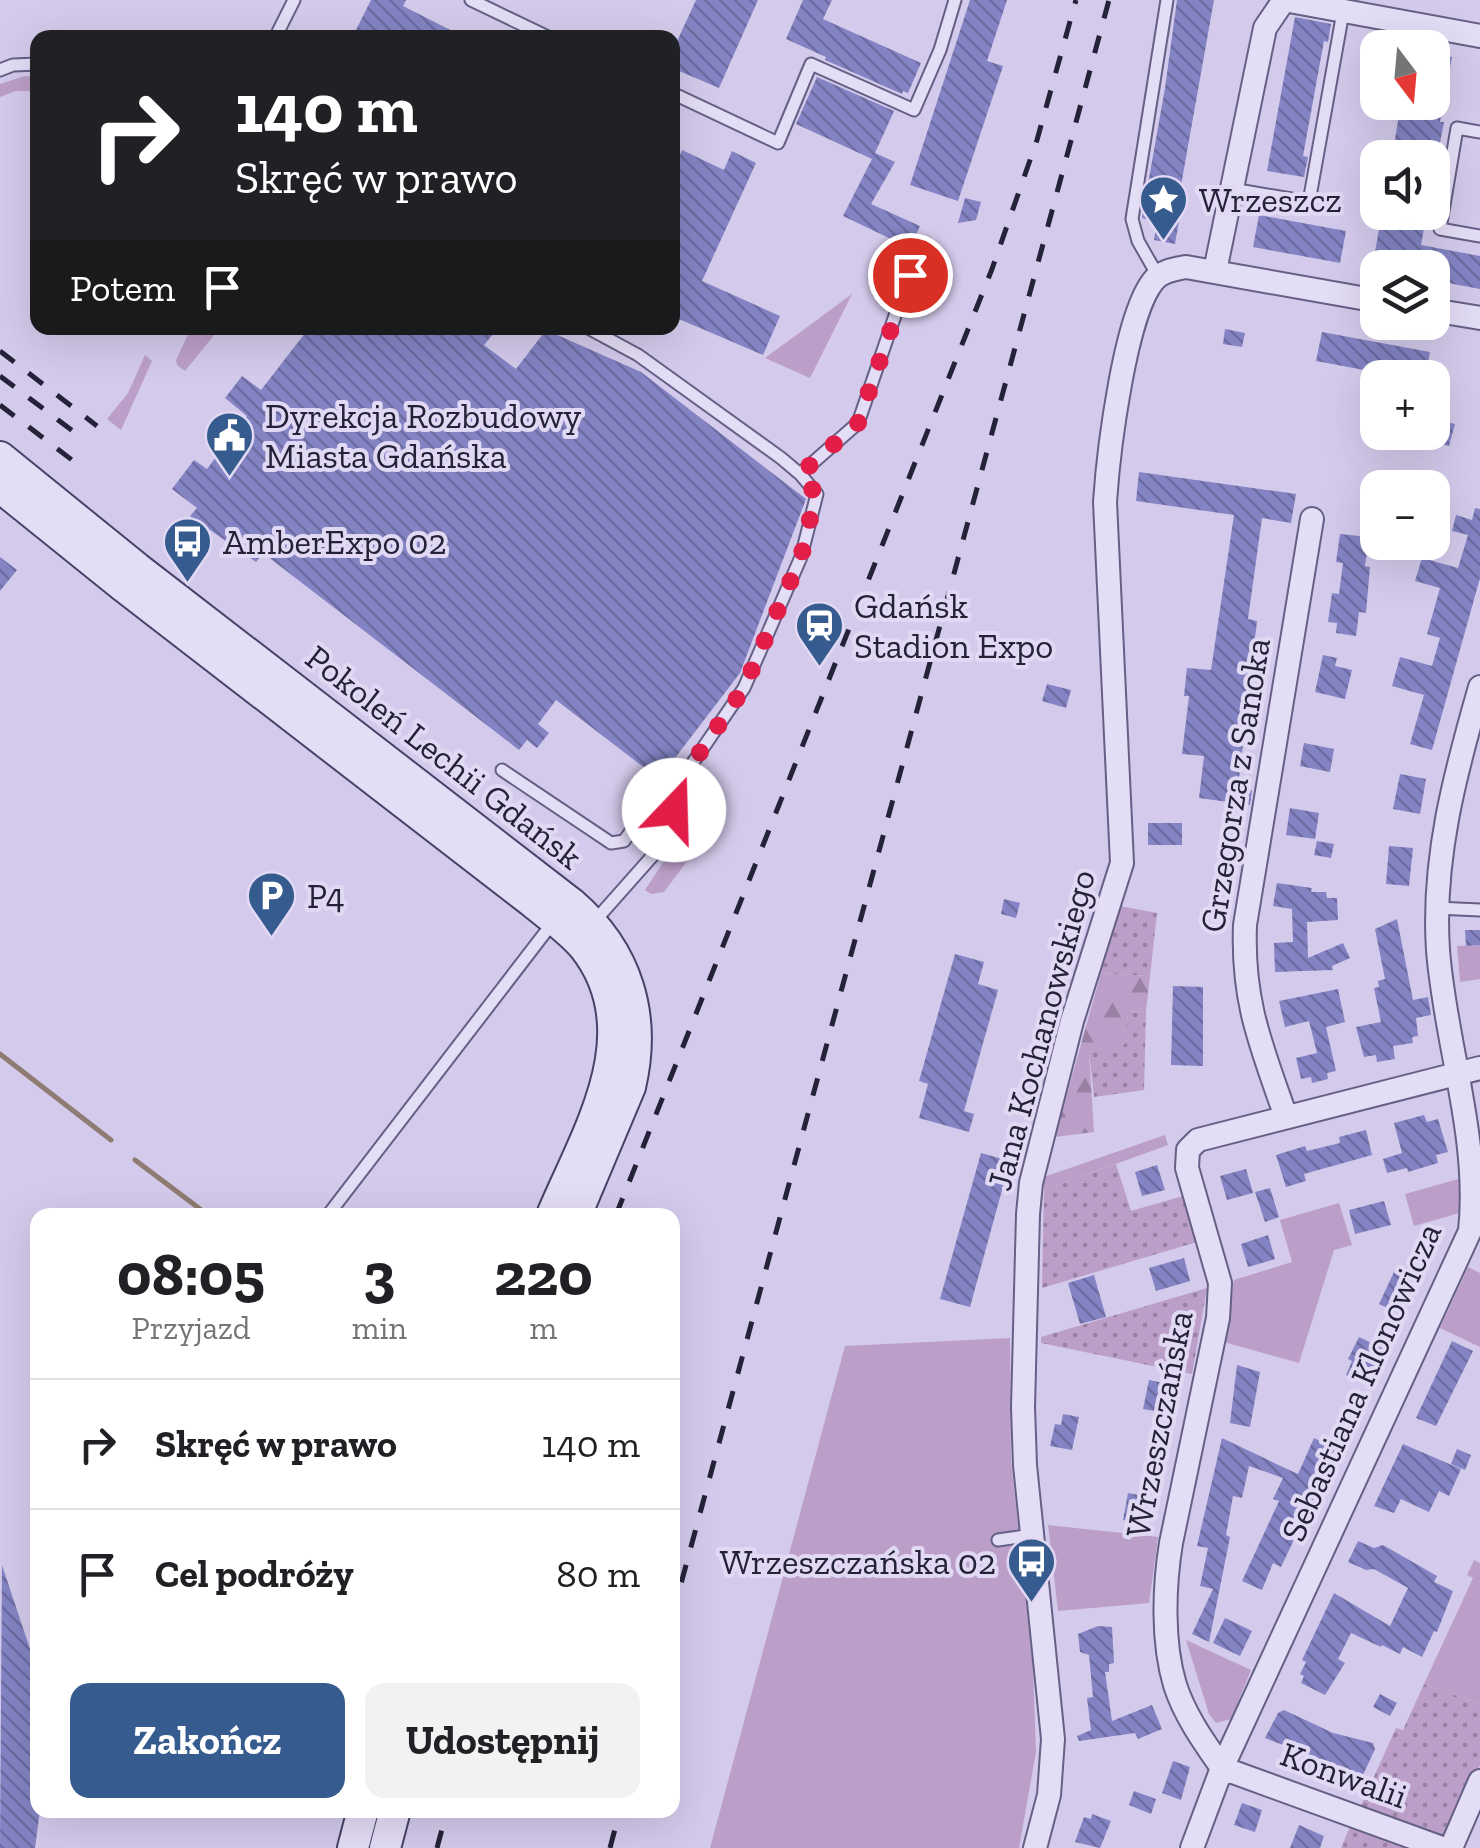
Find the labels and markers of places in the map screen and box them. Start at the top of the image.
place icon: Wrzeszcz [1138,174,1190,242]
place label: Wrzeszcz [1199,179,1342,221]
pin [868,233,953,318]
place label: Dyrekcja Rozbudowy Miasta Gdańska [265,395,581,477]
public building icon: Dyrekcja Rozbudowy Miasta Gdańska [204,410,256,478]
bus stop icon: AmberExpo 02 [162,516,214,584]
place label: AmberExpo 02 [223,521,446,563]
place label: Gdańsk Stadion Expo [854,585,1053,667]
station icon: Gdańsk Stadion Expo [793,600,845,668]
parking icon: P4 [246,870,298,938]
place label: P4 [307,875,345,917]
bus stop icon: Wrzeszczańska 02 [1005,1536,1057,1604]
place label: Wrzeszczańska 02 [720,1541,996,1583]

